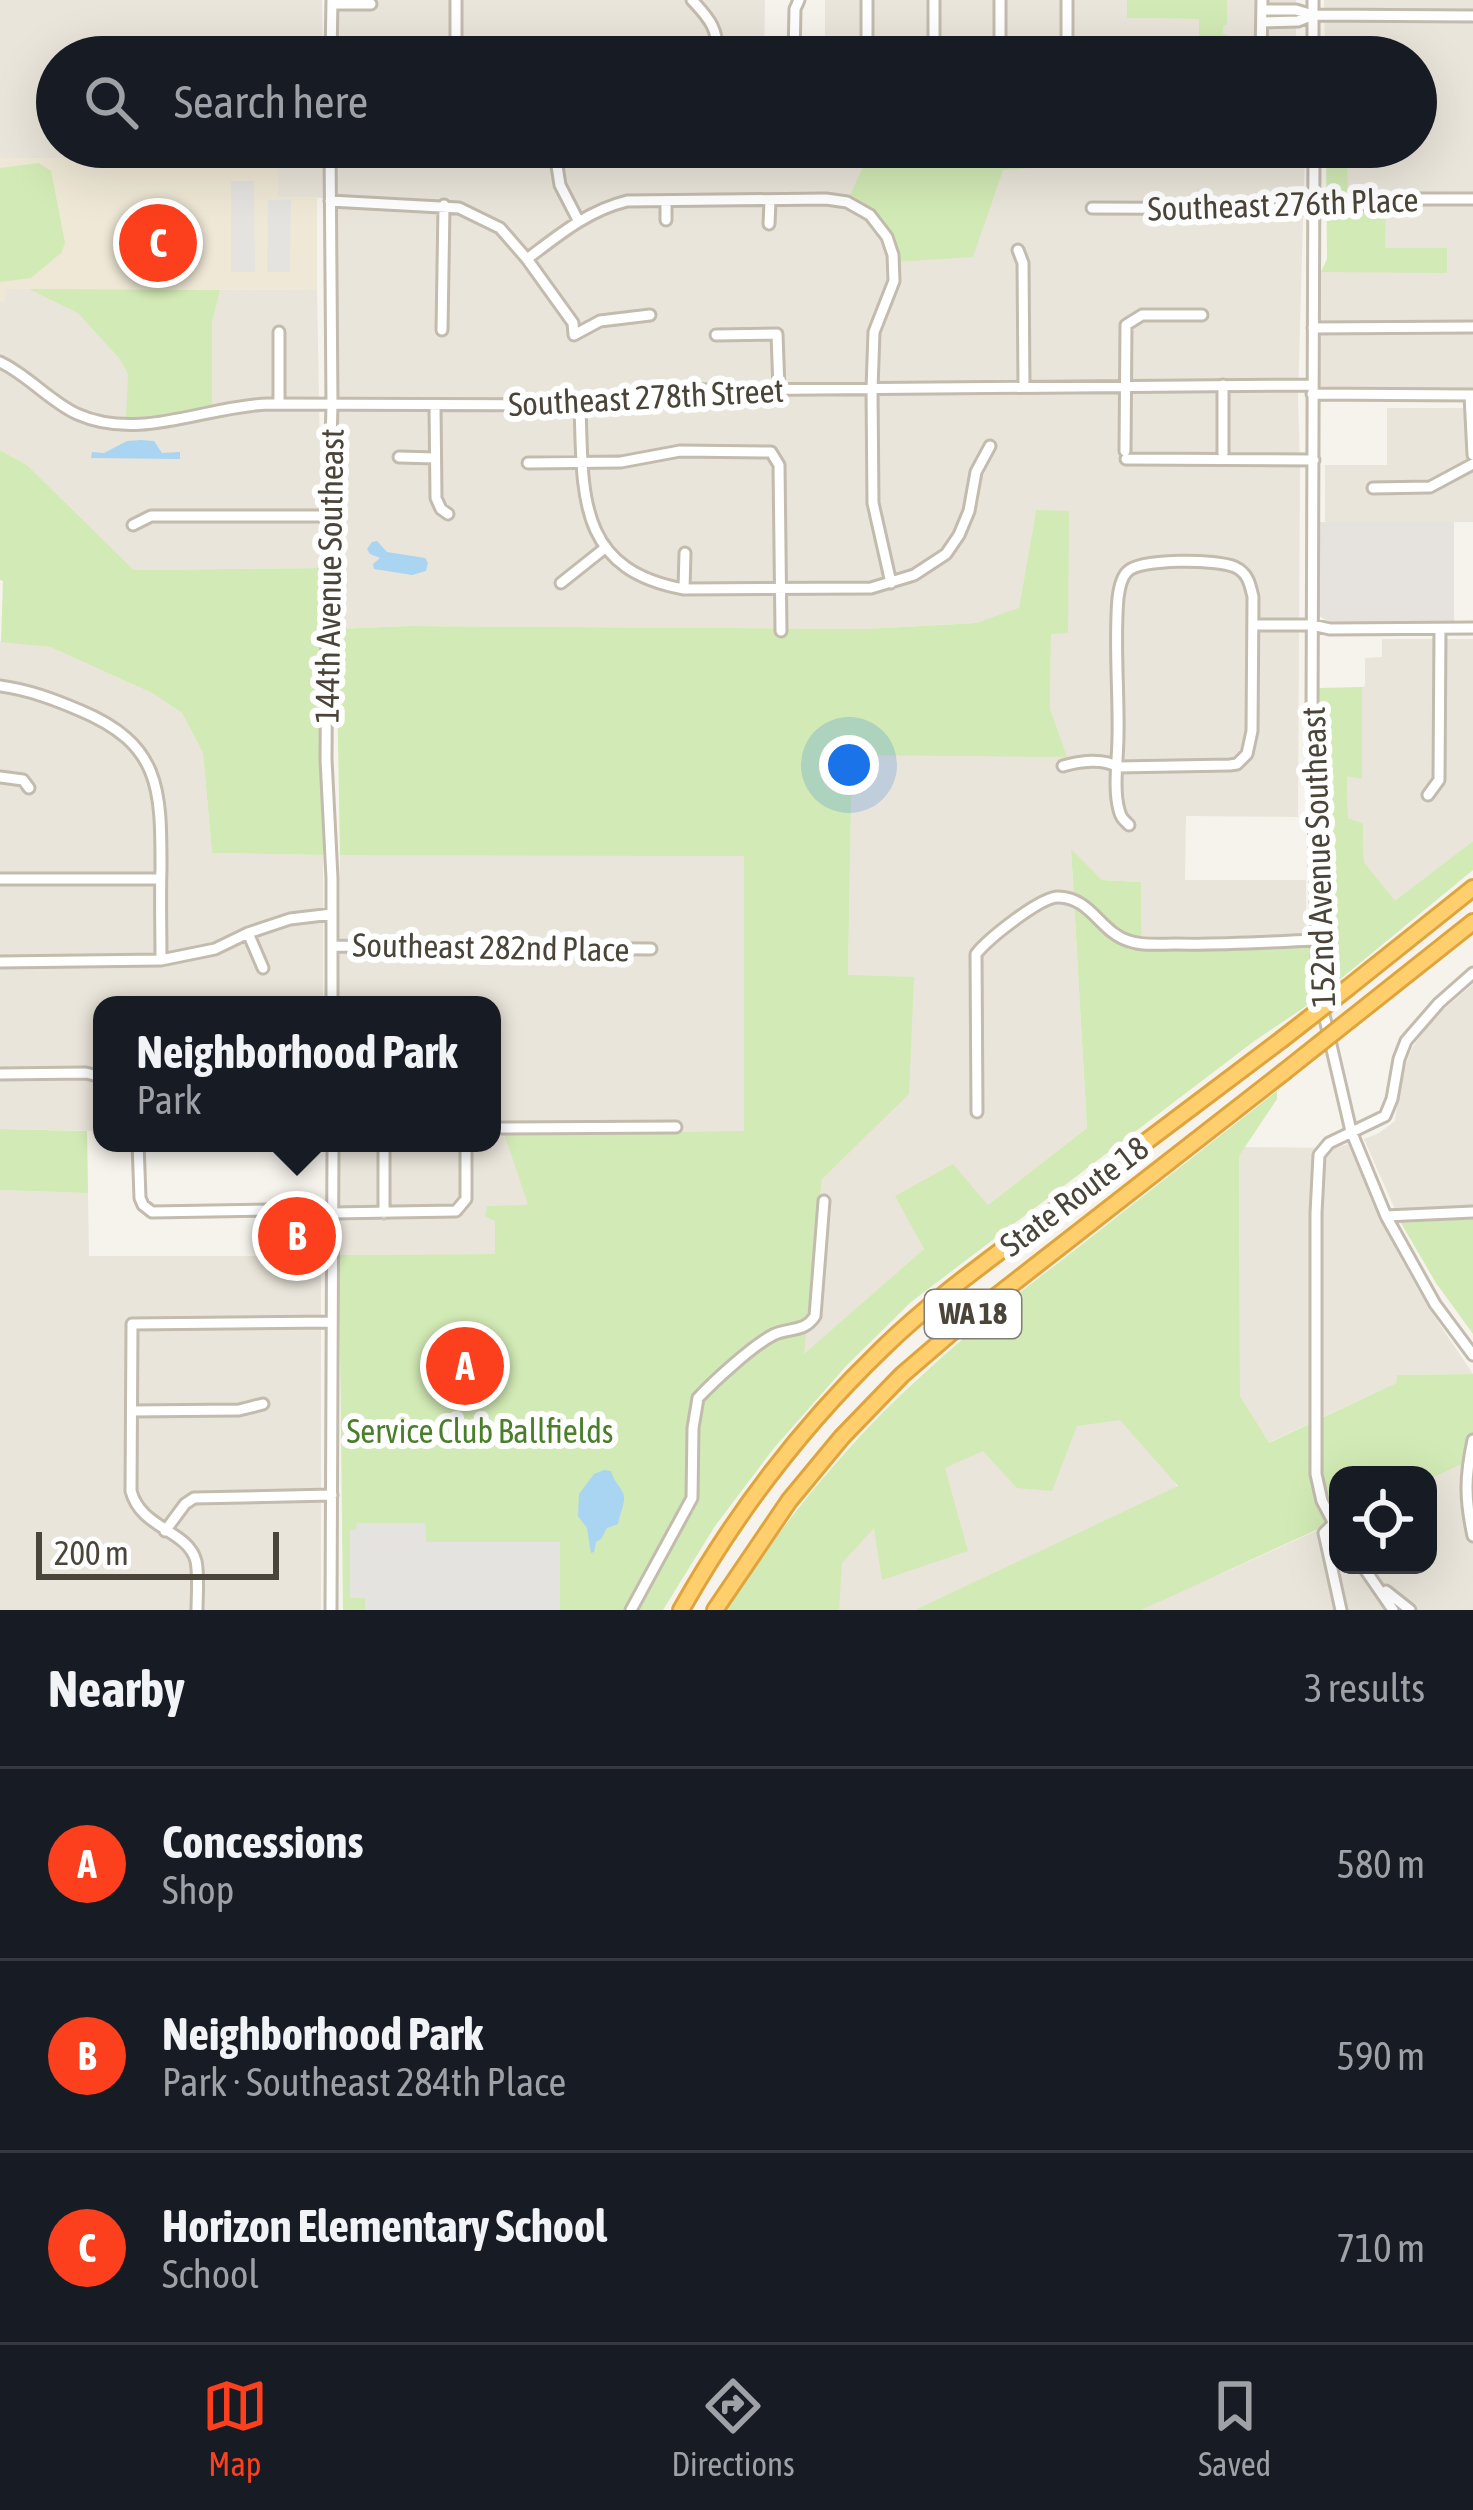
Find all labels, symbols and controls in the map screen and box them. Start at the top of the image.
search box [36,36,1437,168]
icon: search [78,69,144,135]
text: Search here [174,76,368,128]
street label: Southeast 276th Place [1147,180,1419,228]
pin: C [119,198,197,288]
street label: Southeast 278th Street [507,371,785,423]
street label: 144th Avenue Southeast [307,428,351,724]
street label: 152nd Avenue Southeast [1294,706,1342,1008]
your location [819,735,879,795]
street label: Southeast 282nd Place [352,926,630,968]
popup [93,996,501,1152]
text: Neighborhood Park [136,1026,458,1078]
text: Park [136,1078,202,1122]
street label: State Route 18 [993,1128,1155,1264]
pin: B [258,1191,336,1281]
road number: WA 18 [925,1290,1021,1338]
pin: A [426,1321,504,1411]
park label: Service Club Ballfields [346,1412,614,1450]
map controls [1329,1466,1437,1574]
button: locate [1329,1466,1437,1574]
scale bar [36,1526,279,1579]
text: 200 m [54,1534,129,1572]
text: Nearby [48,1659,185,1718]
text: 3 results [1304,1666,1425,1710]
text: Concessions [162,1816,363,1868]
text: A [77,1842,97,1886]
text: 580 m [1337,1842,1425,1886]
text: Shop [162,1868,234,1912]
text: Neighborhood Park [162,2008,483,2060]
text: B [78,2034,96,2078]
text: 590 m [1337,2034,1425,2078]
text: Park · Southeast 284th Place [162,2060,566,2104]
text: Horizon Elementary School [162,2200,607,2252]
text: C [78,2226,96,2270]
text: 710 m [1337,2226,1425,2270]
text: School [162,2252,259,2296]
tab: Map [202,2373,268,2483]
tab: Directions [671,2373,795,2483]
tab: Saved [1198,2373,1271,2483]

